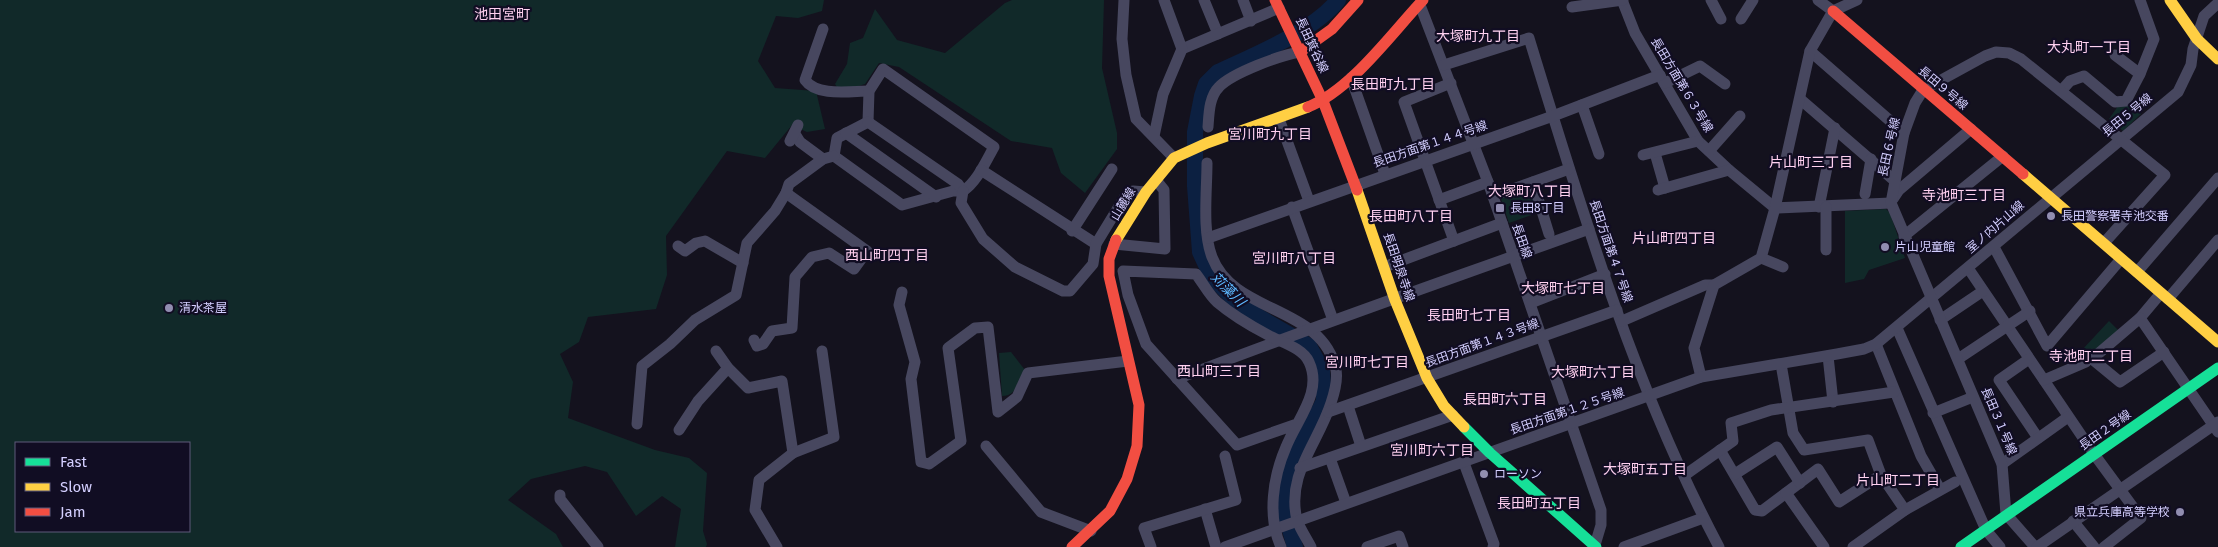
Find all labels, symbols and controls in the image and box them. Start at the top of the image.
district label: 池田宮町 [474,6,530,23]
street label: 長田箕谷線 [1293,15,1331,75]
district label: 大塚町九丁目 [1436,28,1520,45]
street label: 長田方面第６３号線 [1648,35,1716,135]
district label: 大丸町一丁目 [2047,39,2131,56]
street label: 長田９号線 [1916,63,1970,113]
district label: 長田町九丁目 [1351,76,1435,93]
street label: 長田５号線 [2099,91,2155,139]
street label: 長田６号線 [1875,116,1903,178]
street label: 長田方面第１４４号線 [1371,118,1489,170]
district label: 宮川町九丁目 [1228,126,1312,143]
district label: 片山町三丁目 [1769,154,1853,171]
district label: 大塚町八丁目 [1488,183,1572,200]
street label: 山麓線 [1108,185,1138,223]
district label: 寺池町三丁目 [1922,187,2006,204]
street label: 長田方面第４７号線 [1587,198,1635,304]
street label: 室ノ内片山線 [1963,198,2027,256]
place label: 長田8丁目 [1510,201,1565,215]
marker: 長田8丁目 [1494,202,1506,214]
district label: 長田町八丁目 [1369,208,1453,225]
place label: 長田警察署寺池交番 [2061,209,2169,223]
marker: 長田警察署寺池交番 [2045,210,2057,222]
street label: 長田線 [1510,222,1534,260]
district label: 片山町四丁目 [1632,230,1716,247]
street label: 長田明泉寺線 [1381,231,1417,303]
place label: 片山児童館 [1895,240,1955,254]
marker: 片山児童館 [1879,241,1891,253]
district label: 西山町四丁目 [845,247,929,264]
district label: 宮川町八丁目 [1252,250,1336,267]
water label: 苅藻川 [1207,268,1250,312]
district label: 大塚町七丁目 [1521,280,1605,297]
place label: 清水茶屋 [179,301,227,315]
marker: 清水茶屋 [163,302,175,314]
district label: 長田町七丁目 [1427,307,1511,324]
street label: 長田方面第１４３号線 [1423,316,1541,370]
district label: 寺池町二丁目 [2049,348,2133,365]
district label: 宮川町七丁目 [1325,354,1409,371]
district label: 西山町三丁目 [1177,363,1261,380]
district label: 大塚町六丁目 [1551,364,1635,381]
street label: 長田方面第１２５号線 [1508,385,1626,437]
street label: 長田３１号線 [1978,385,2020,457]
district label: 長田町六丁目 [1463,391,1547,408]
street label: 長田２号線 [2076,407,2134,453]
legend [15,442,190,532]
district label: 宮川町六丁目 [1390,442,1474,459]
text: Fast [60,453,87,471]
district label: 大塚町五丁目 [1603,461,1687,478]
place label: ローソン [1494,467,1542,481]
marker: ローソン [1478,468,1490,480]
district label: 片山町二丁目 [1856,472,1940,489]
text: Slow [60,478,92,496]
district label: 長田町五丁目 [1497,495,1581,512]
text: Jam [60,503,86,521]
place label: 県立兵庫高等学校 [2074,505,2170,519]
marker: 県立兵庫高等学校 [2174,506,2186,518]

